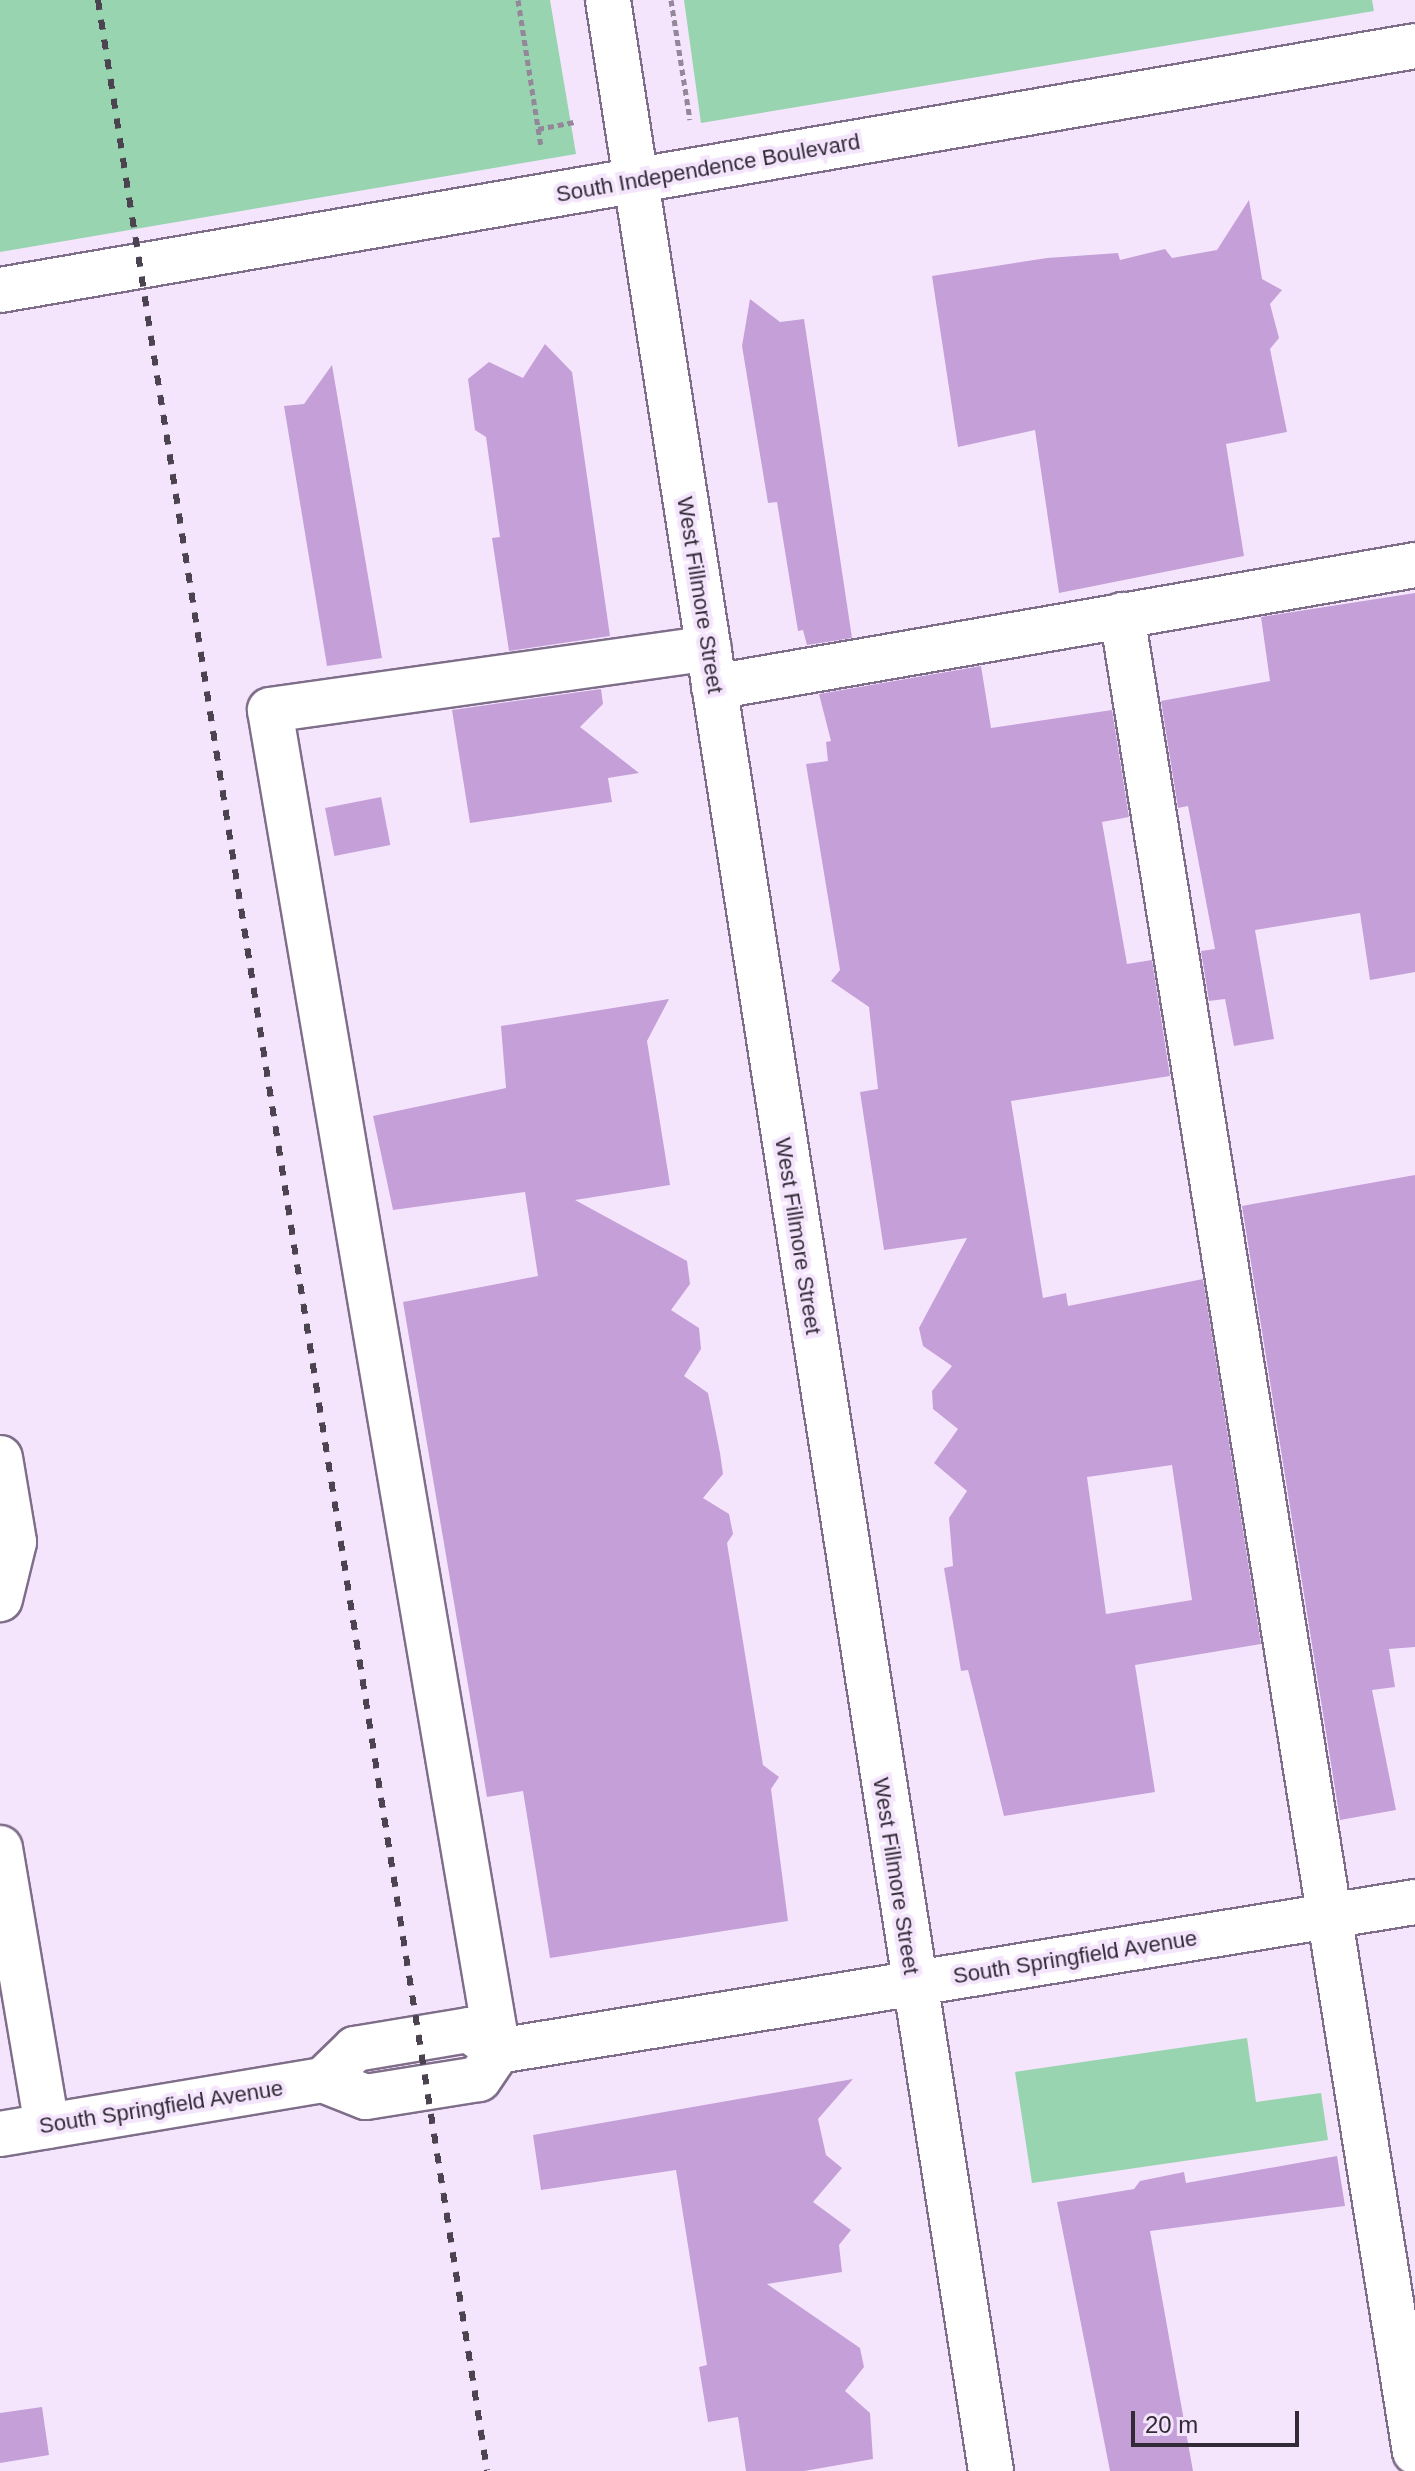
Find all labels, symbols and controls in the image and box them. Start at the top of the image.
street label: South Independence Boulevard [554,128,862,208]
street label: West Fillmore Street [671,495,729,695]
street label: West Fillmore Street [769,1136,827,1336]
street label: West Fillmore Street [867,1776,925,1976]
street label: South Springfield Avenue [951,1925,1199,1989]
street label: South Springfield Avenue [37,2075,285,2139]
scale bar [1135,2395,1303,2445]
text: 20 m [1145,2411,1198,2438]

